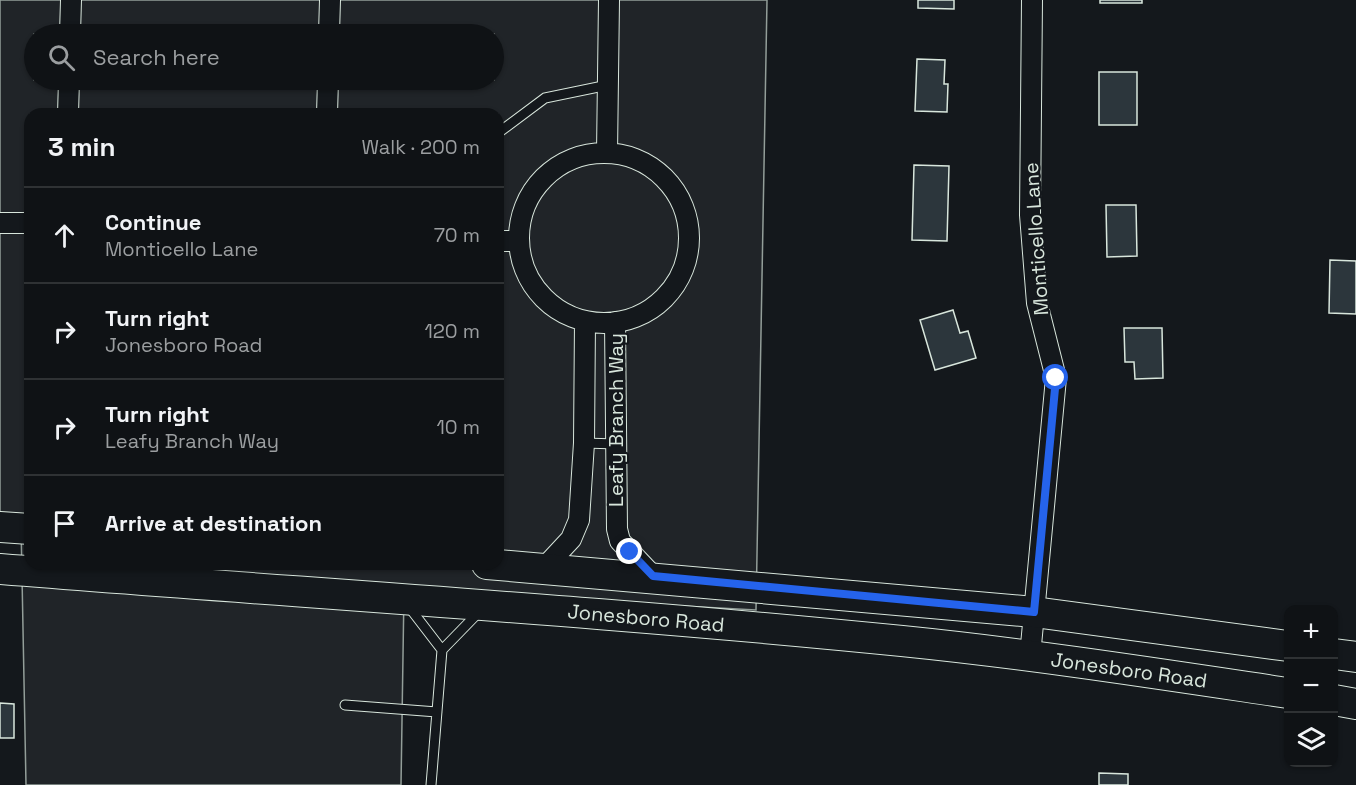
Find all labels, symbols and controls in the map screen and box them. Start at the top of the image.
search box [24,24,504,90]
icon: search [45,41,78,74]
text: Search here [93,43,220,71]
text: 3 min [48,130,116,164]
text: Walk · 200 m [361,134,480,160]
street label: Monticello Lane [1018,162,1054,316]
text: Continue [105,208,201,236]
icon: ahead [48,219,81,252]
text: 70 m [434,222,480,248]
text: Monticello Lane [105,236,258,262]
text: Turn right [105,304,210,332]
icon: right [48,315,81,348]
text: 120 m [424,318,480,344]
text: Jonesboro Road [105,332,262,358]
street label: Leafy Branch Way [603,333,629,507]
route start [1042,364,1068,390]
text: Turn right [105,400,210,428]
icon: right [48,411,81,444]
text: 10 m [436,414,480,440]
text: Leafy Branch Way [105,428,279,454]
icon: arrive [48,507,81,540]
text: Arrive at destination [105,509,322,537]
route end [616,538,642,564]
street label: Jonesboro Road [566,598,726,638]
map controls [1284,605,1338,767]
button: + [1284,605,1338,659]
street label: Jonesboro Road [1049,646,1209,694]
button: − [1284,659,1338,713]
button: layers [1284,713,1338,767]

